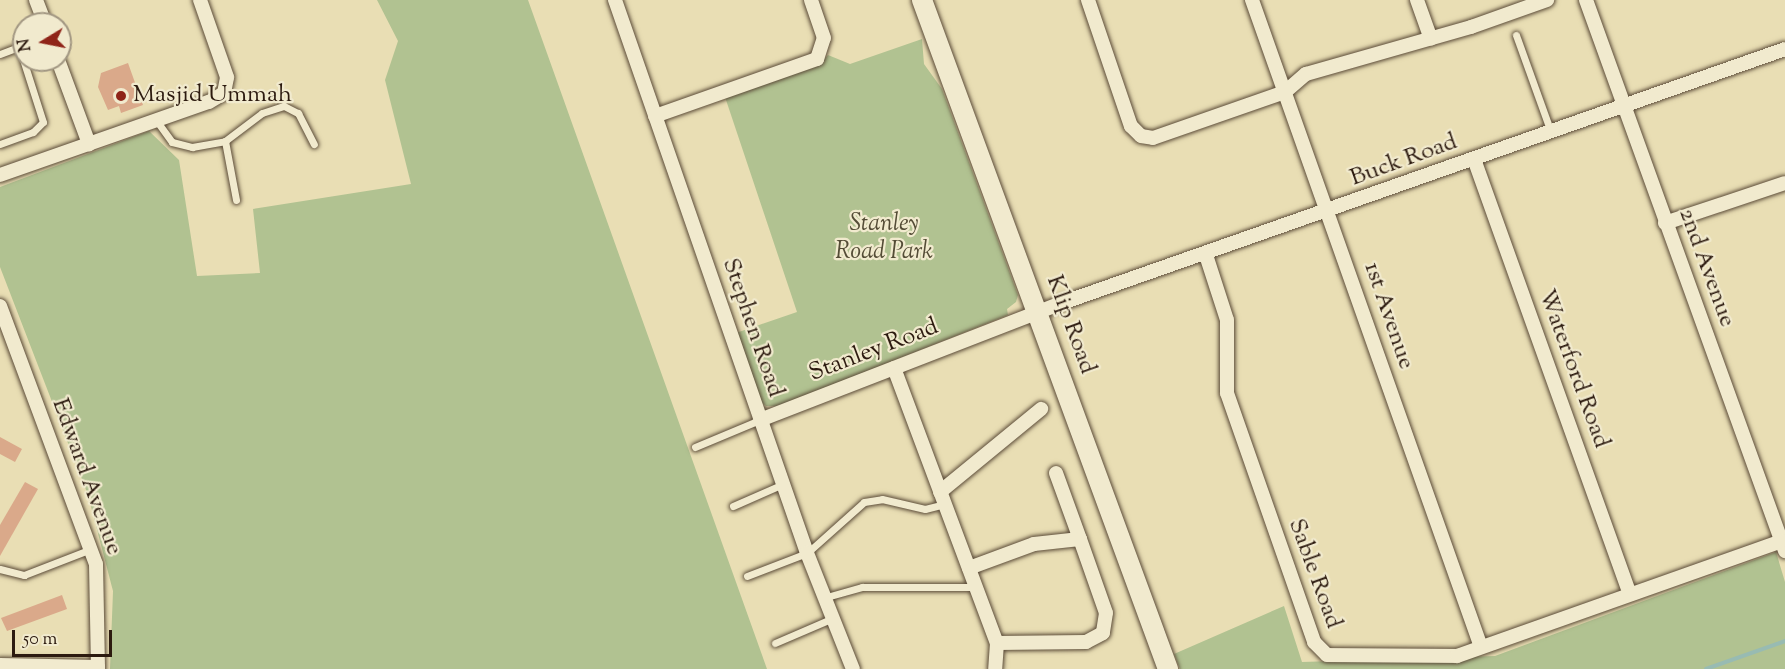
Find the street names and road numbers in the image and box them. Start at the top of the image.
street label: Buck Road [1347,128,1461,194]
street label: 2nd Avenue [1671,205,1741,331]
street label: Stephen Road [715,255,789,401]
street label: 1st Avenue [1356,259,1420,373]
street label: Klip Road [1039,272,1101,378]
street label: Waterford Road [1531,286,1615,452]
street label: Stanley Road [805,313,943,389]
street label: Edward Avenue [44,395,128,559]
street label: Sable Road [1281,515,1347,633]

